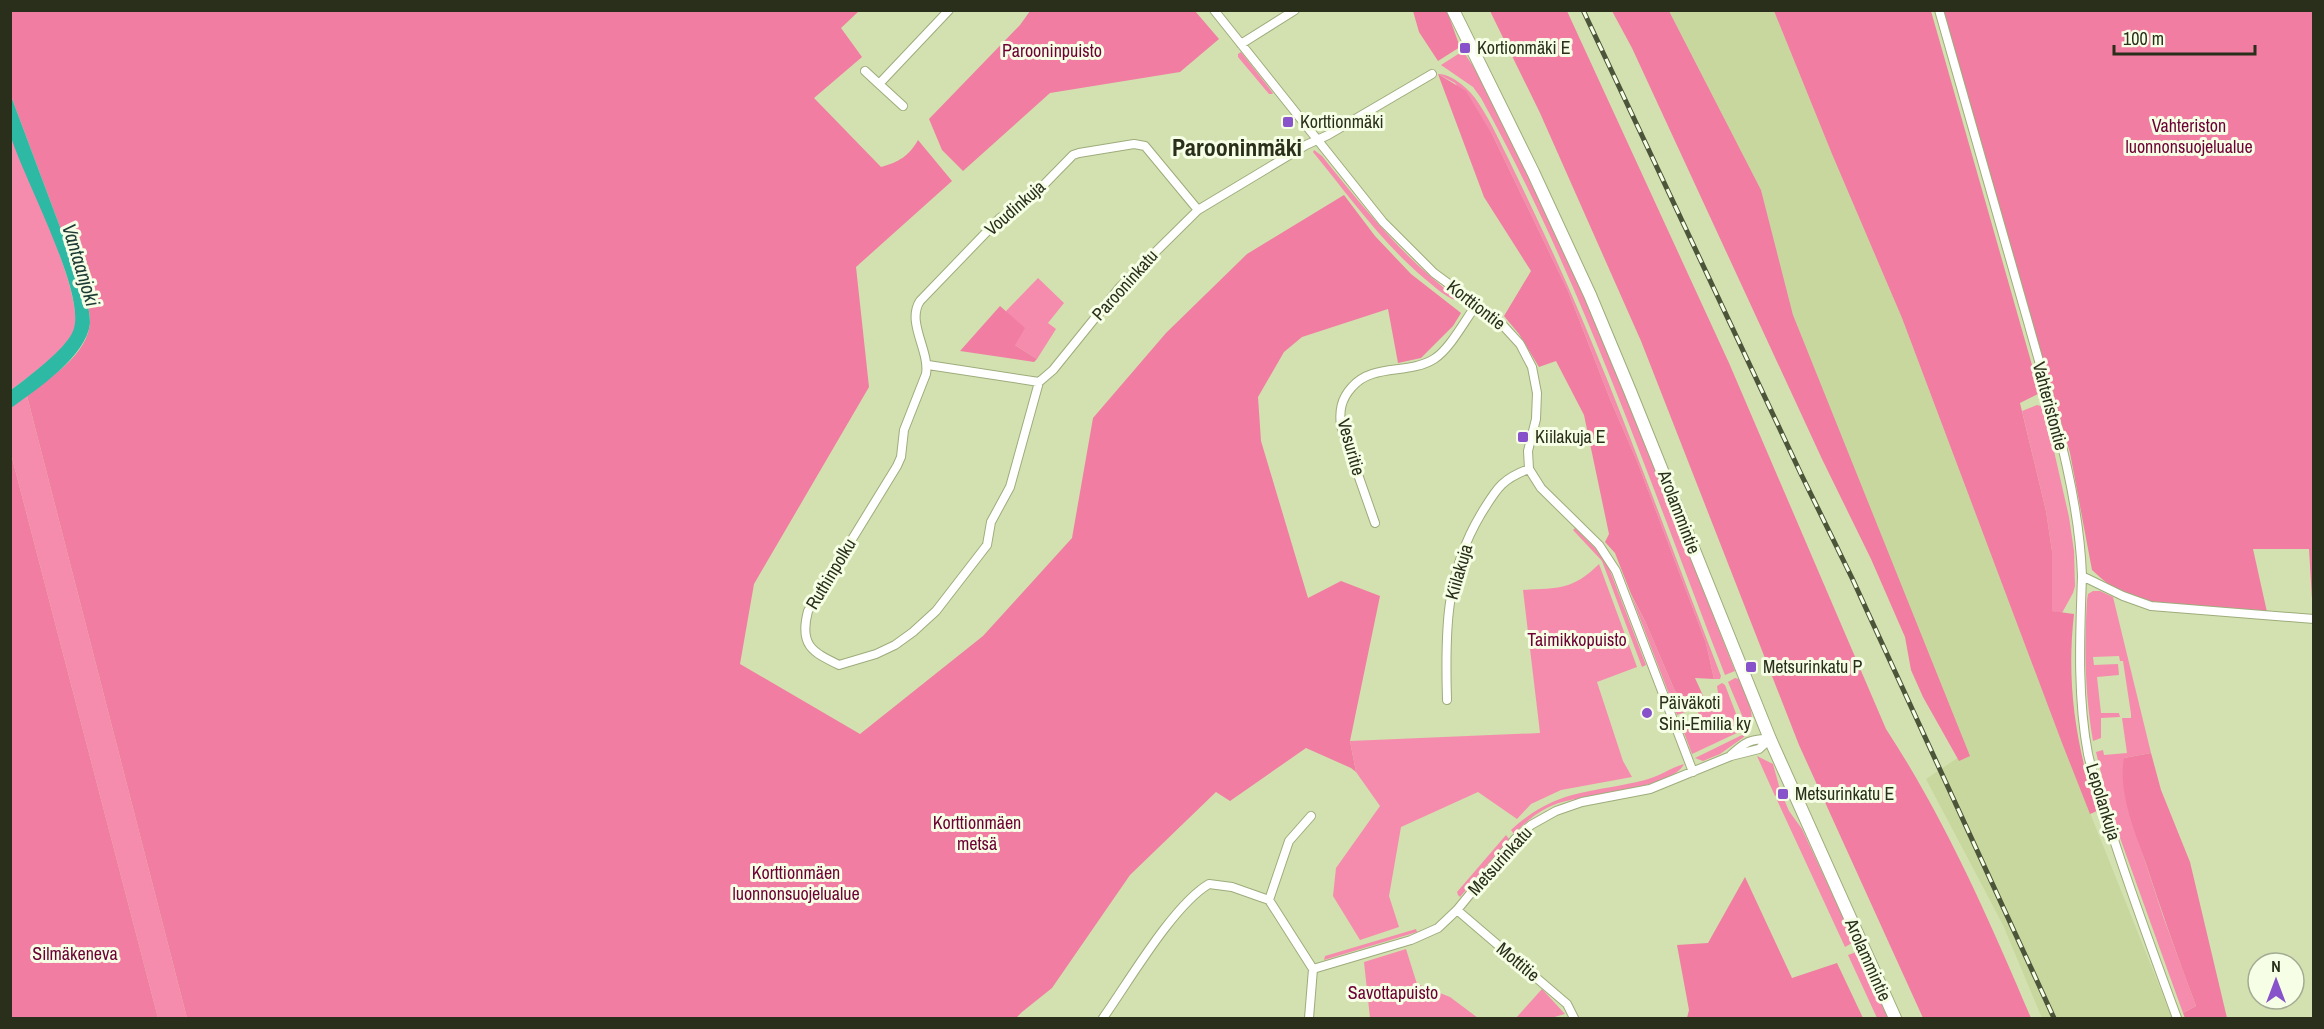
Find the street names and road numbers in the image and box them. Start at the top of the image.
street label: Voudinkuja [979,174,1050,241]
street label: Parooninkatu [1086,244,1163,326]
street label: Korttiontie [1442,274,1511,335]
street label: Vahteristontie [2027,359,2074,453]
street label: Vesuritie [1331,415,1372,478]
street label: Arolammintie [1652,465,1707,557]
street label: Ruthinpolku [800,534,862,614]
street label: Kiilakuja [1439,541,1478,603]
street label: Lepolankuja [2080,760,2127,844]
street label: Metsurinkatu [1462,821,1537,901]
street label: Arolammintie [1839,914,1898,1005]
street label: Mottitie [1491,936,1545,987]

